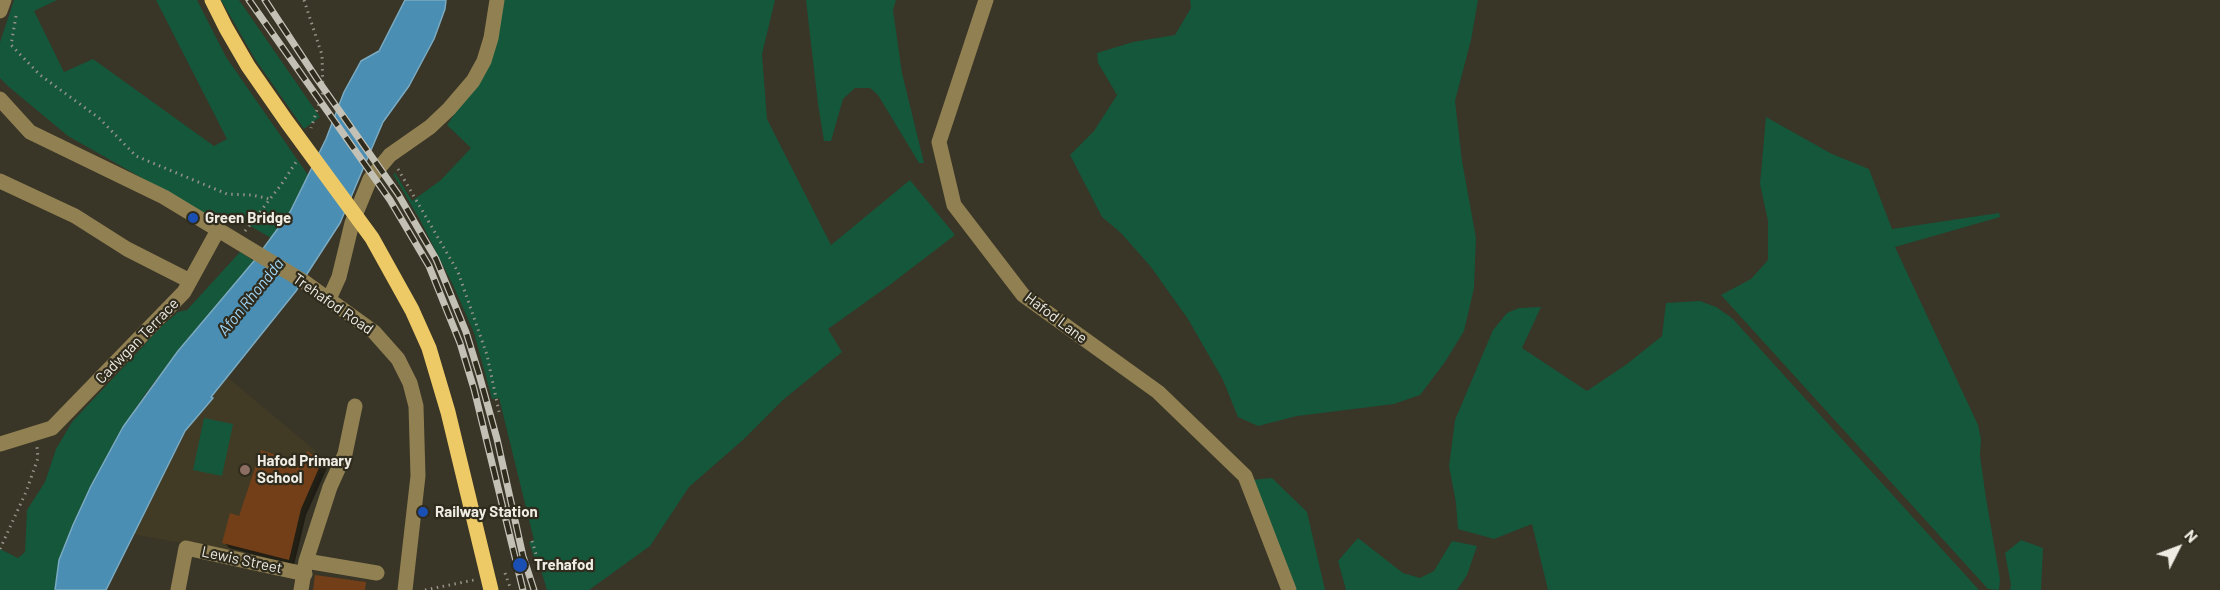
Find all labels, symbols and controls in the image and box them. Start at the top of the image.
place label: Green Bridge [205,209,291,227]
marker: Green Bridge [186,211,200,225]
water label: Afon Rhondda [214,255,288,339]
street label: Trehafod Road [289,270,377,338]
street label: Hafod Lane [1021,289,1091,347]
street label: Cadwgan Terrace [92,295,182,387]
place label: Hafod Primary School [257,452,352,487]
marker: Hafod Primary School [238,463,252,477]
place label: Railway Station [435,503,538,521]
marker: Railway Station [416,505,430,519]
north arrow [2148,518,2208,578]
text: N [2181,525,2202,546]
street label: Lewis Street [200,543,284,577]
marker: Trehafod [511,556,529,574]
place label: Trehafod [534,556,594,574]

